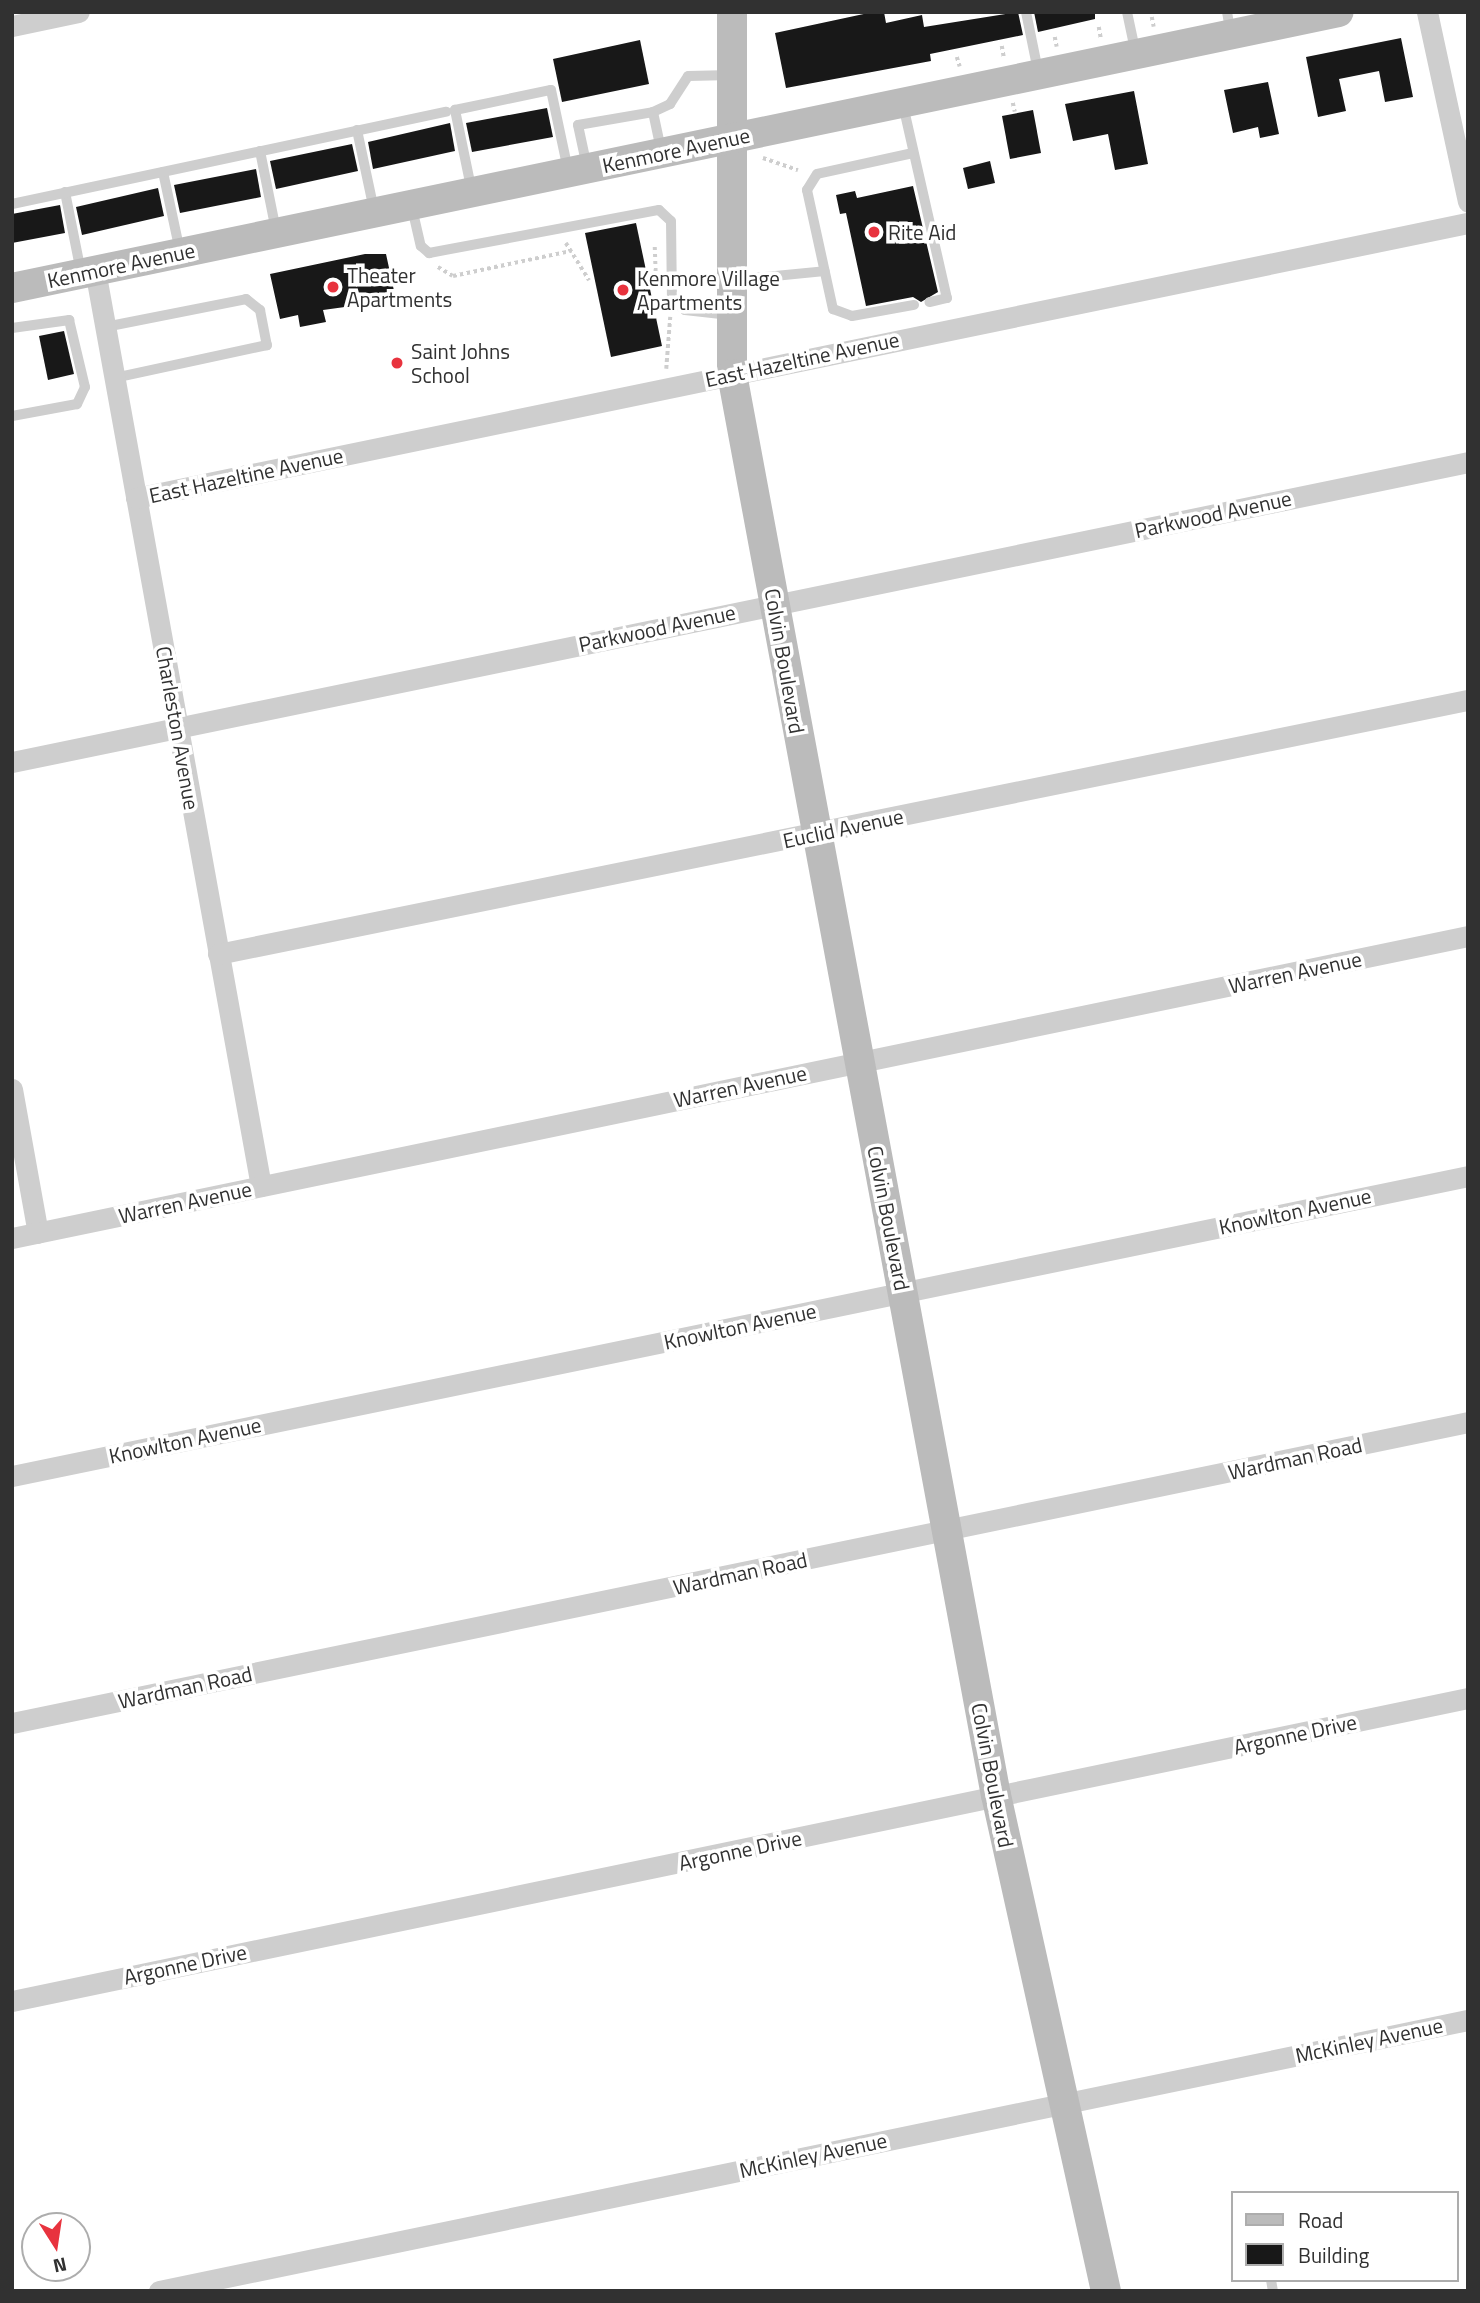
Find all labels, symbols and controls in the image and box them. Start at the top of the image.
street label: Kenmore Avenue [600,122,752,178]
place label: Rite Aid [888,219,956,245]
marker: Rite Aid [866,224,882,240]
street label: Kenmore Avenue [45,237,197,293]
place label: Theater Apartments [347,262,452,312]
place label: Kenmore Village Apartments [637,265,780,315]
marker: Theater Apartments [325,279,341,295]
marker: Kenmore Village Apartments [615,282,631,298]
street label: East Hazeltine Avenue [703,326,901,392]
place label: Saint Johns School [411,338,510,388]
marker: Saint Johns School [389,355,405,371]
street label: East Hazeltine Avenue [147,442,345,508]
street label: Parkwood Avenue [1132,485,1294,543]
street label: Colvin Boulevard [760,587,810,735]
street label: Parkwood Avenue [576,599,738,657]
street label: Charleston Avenue [151,644,205,812]
street label: Euclid Avenue [780,803,906,853]
street label: Warren Avenue [1226,946,1364,998]
street label: Warren Avenue [671,1060,809,1112]
street label: Colvin Boulevard [863,1144,915,1292]
street label: Warren Avenue [116,1176,254,1228]
street label: Knowlton Avenue [1217,1183,1373,1239]
street label: Knowlton Avenue [662,1298,818,1354]
street label: Knowlton Avenue [107,1412,263,1468]
street label: Wardman Road [1226,1432,1364,1484]
street label: Wardman Road [671,1547,809,1599]
street label: Wardman Road [116,1661,254,1713]
street label: Colvin Boulevard [967,1701,1019,1849]
street label: Argonne Drive [1231,1709,1359,1759]
street label: Argonne Drive [676,1825,804,1875]
street label: Argonne Drive [121,1939,249,1989]
street label: McKinley Avenue [1293,2012,1445,2068]
street label: McKinley Avenue [737,2127,889,2183]
legend [1232,2191,1459,2282]
text: Road [1298,2204,1343,2236]
north arrow [21,2212,91,2282]
text: Building [1298,2239,1369,2271]
text: N [51,2251,70,2282]

